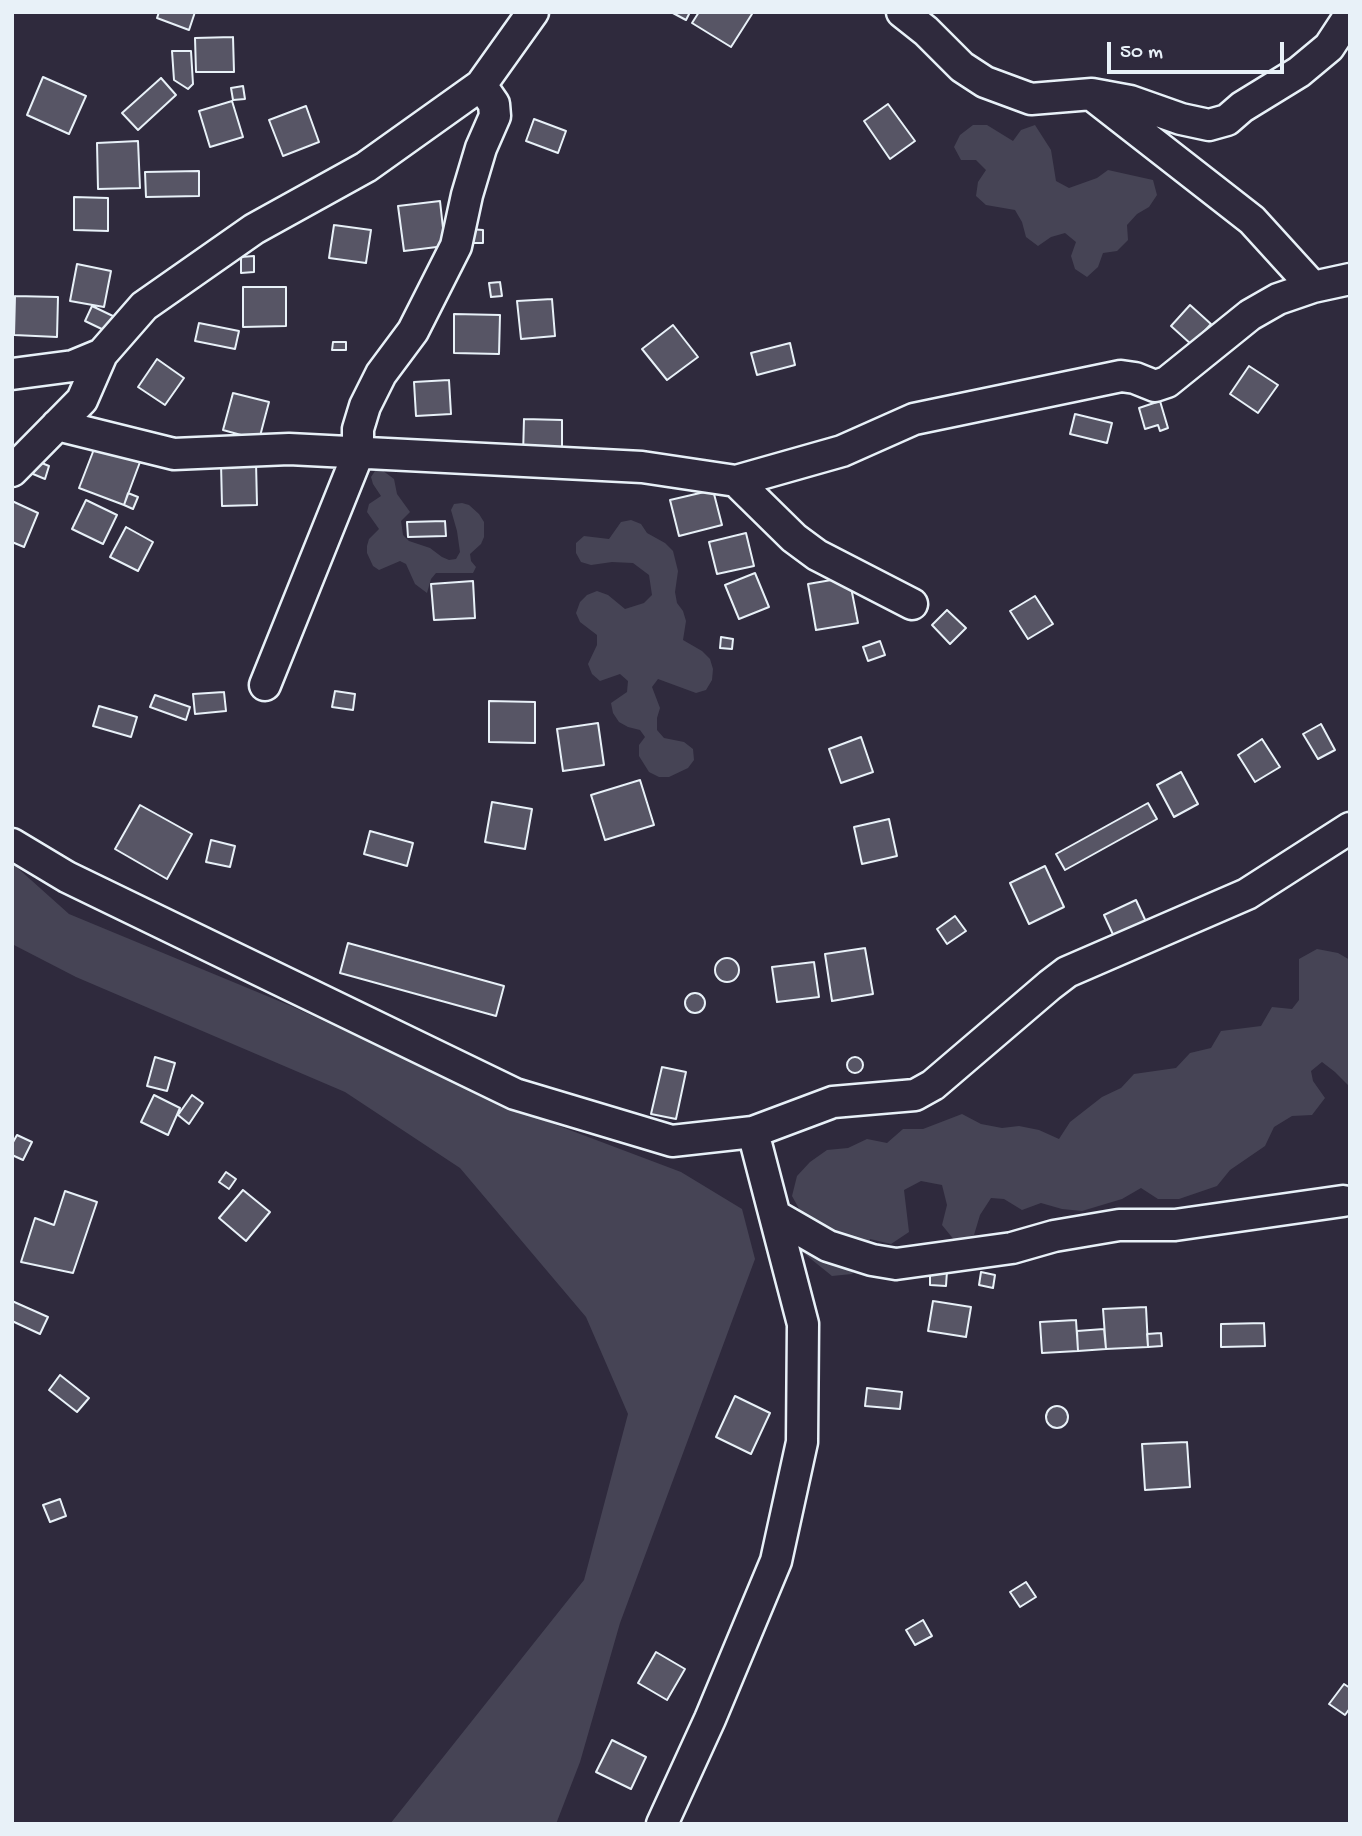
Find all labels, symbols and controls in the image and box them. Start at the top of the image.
scale bar [1110,28,1287,72]
text: 50 m [1120,41,1163,66]

